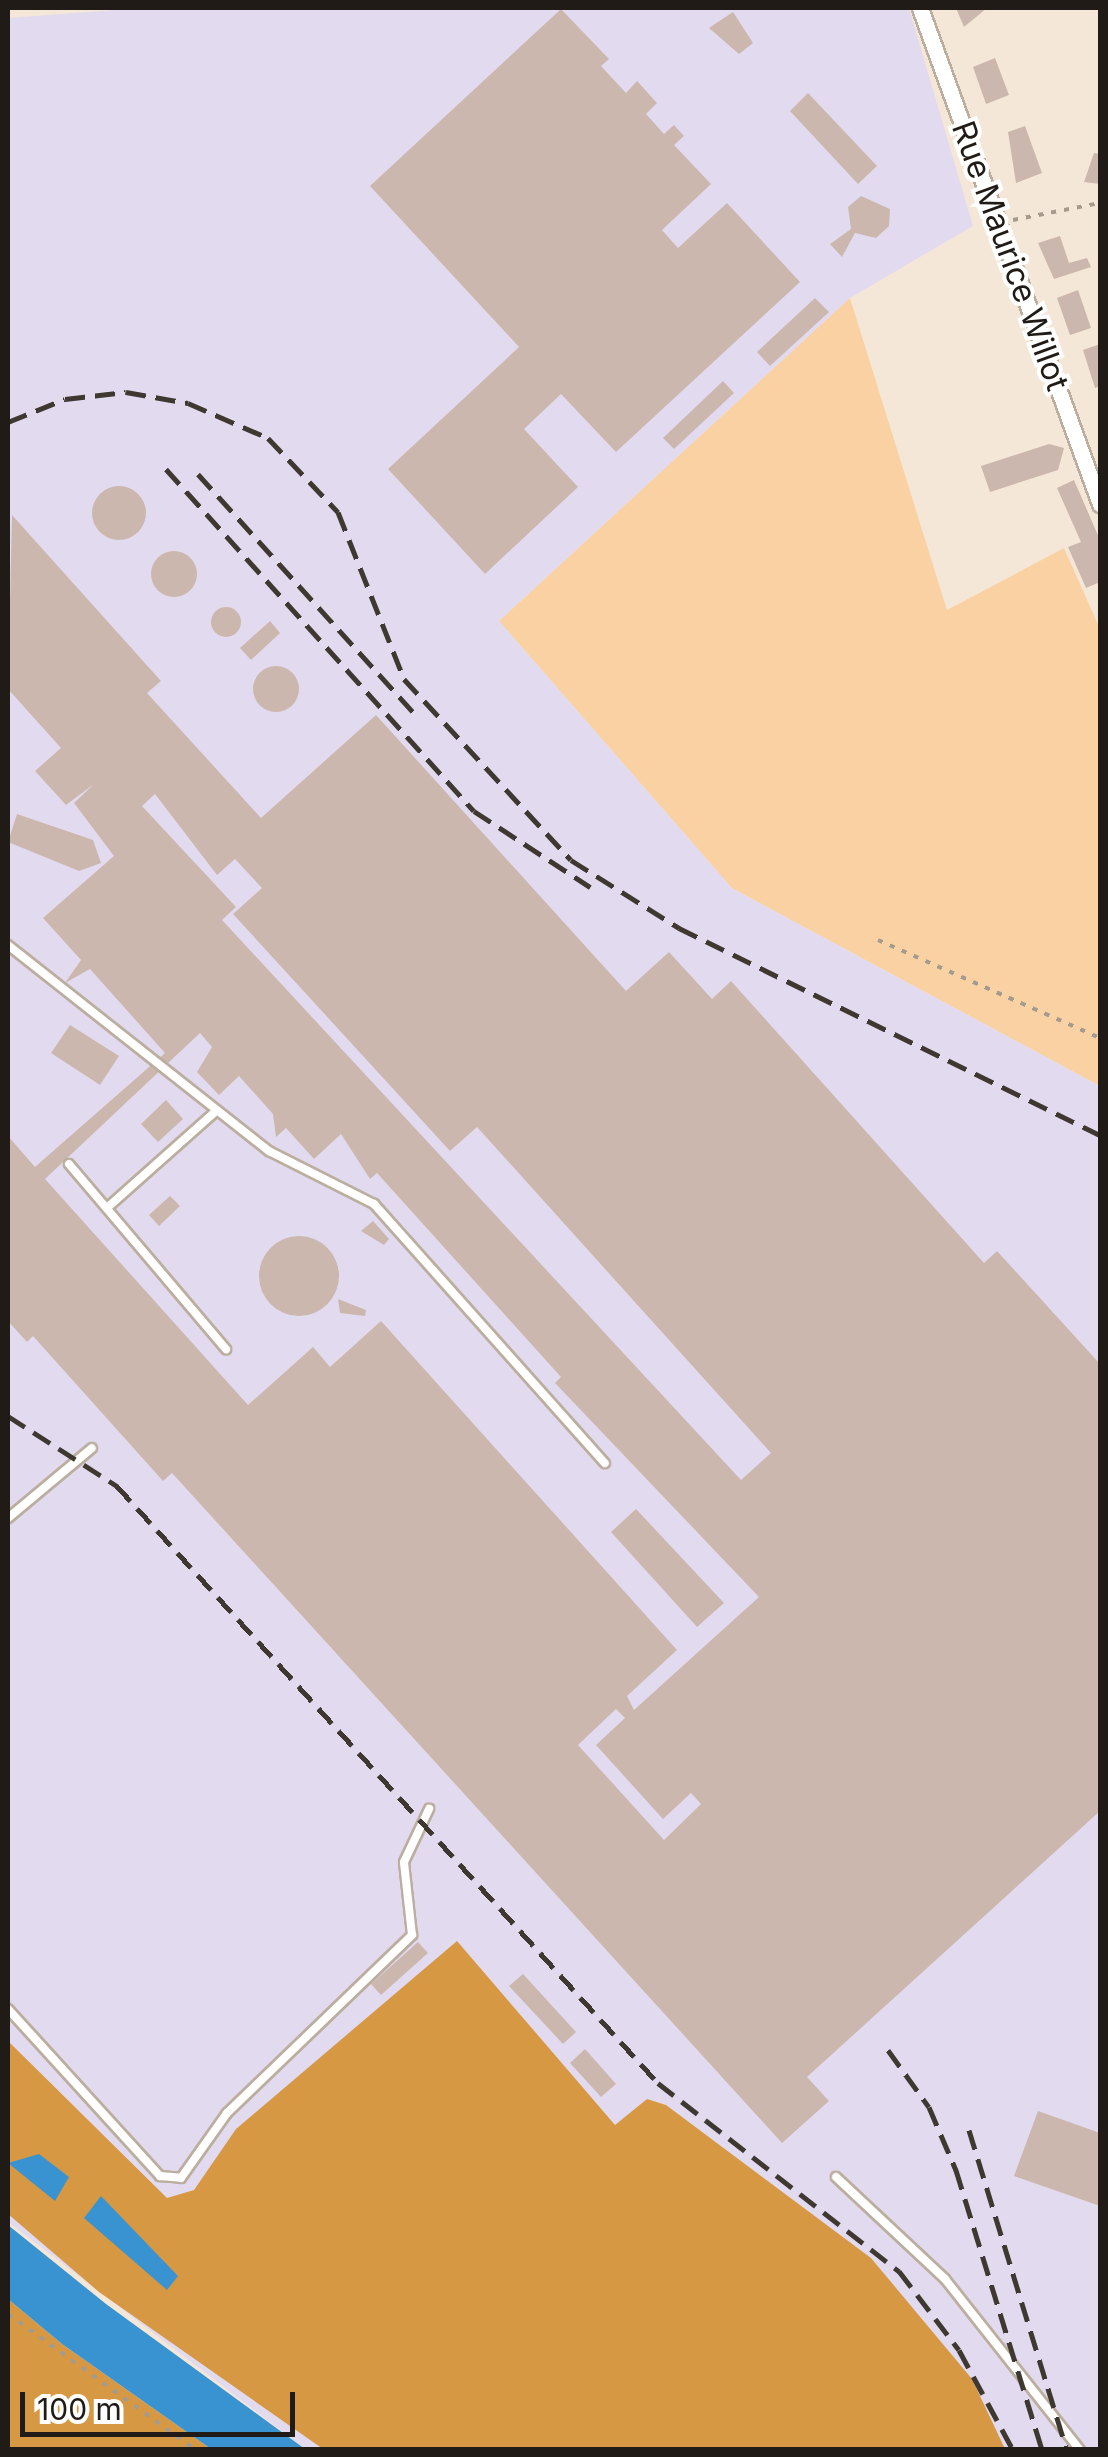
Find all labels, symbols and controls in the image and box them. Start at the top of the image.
street label: Rue Maurice Willot [943,116,1077,396]
scale bar [25,2372,300,2434]
text: 100 m [37,2391,122,2427]

